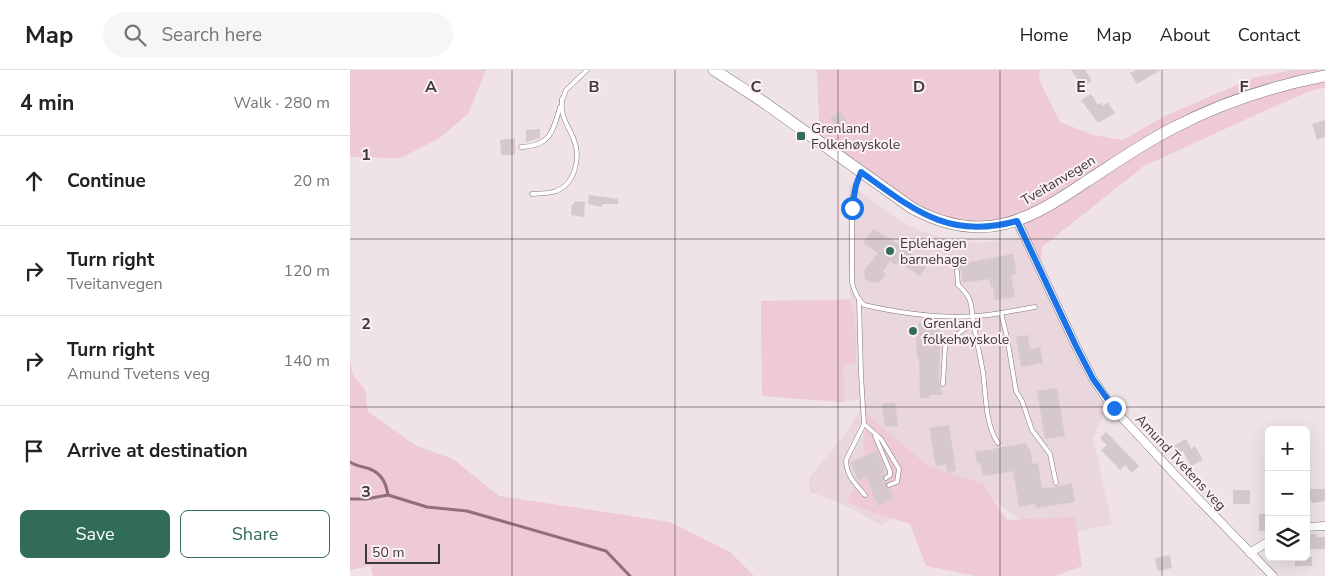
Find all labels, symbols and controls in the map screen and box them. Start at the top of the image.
search box [103,12,453,57]
text: Map [25,19,73,51]
icon: search [121,21,149,49]
text: Search here [161,22,262,48]
text: Home [1020,23,1068,47]
text: Map [1096,23,1132,47]
text: About [1160,23,1210,47]
text: Contact [1238,23,1300,47]
text: A [425,76,437,98]
text: B [588,76,600,98]
text: C [751,76,762,98]
text: D [913,76,925,98]
text: E [1076,76,1086,98]
text: F [1240,76,1249,98]
text: 4 min [20,89,74,117]
text: Walk · 280 m [234,92,330,114]
place label: Grenland Folkehøyskole [811,119,900,154]
marker: Grenland Folkehøyskole [795,130,807,142]
text: 1 [361,144,371,166]
street label: Tveitanvegen [1017,151,1099,210]
icon: ahead [20,167,48,195]
text: Continue [67,168,146,194]
text: 20 m [293,170,330,192]
route start [841,197,864,220]
place label: Eplehagen barnehage [900,234,967,269]
marker: Eplehagen barnehage [884,245,896,257]
text: Turn right [67,247,154,273]
icon: right [20,257,48,285]
text: 120 m [283,260,330,282]
text: Tveitanvegen [67,273,163,295]
text: 2 [361,313,371,335]
place label: Grenland folkehøyskole [923,314,1009,349]
marker: Grenland folkehøyskole [907,325,919,337]
text: Turn right [67,337,154,363]
icon: right [20,347,48,375]
text: 140 m [283,350,330,372]
text: Amund Tvetens veg [67,363,210,385]
route end [1103,397,1126,420]
street label: Amund Tvetens veg [1131,410,1230,515]
map controls [1265,426,1310,561]
button: + [1265,426,1310,471]
icon: arrive [20,437,48,465]
text: Arrive at destination [67,438,248,464]
button: − [1265,471,1310,516]
text: 3 [361,481,371,503]
button: Save [20,510,170,558]
button: Share [180,510,330,558]
button: layers [1265,516,1310,561]
scale bar [365,541,440,564]
text: 50 m [372,543,404,562]

